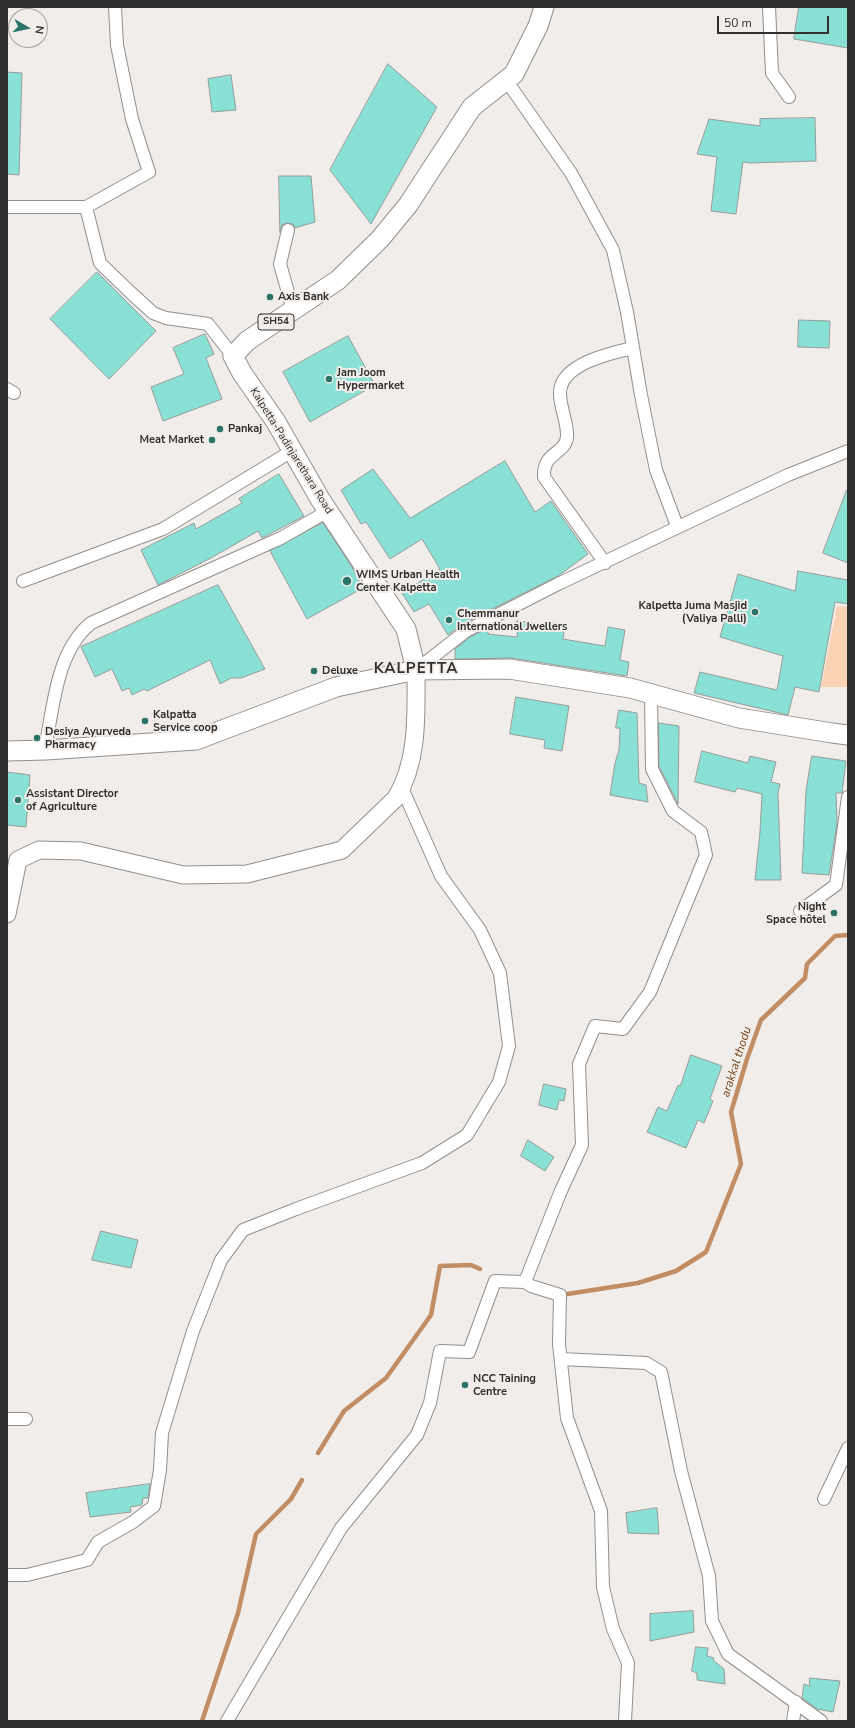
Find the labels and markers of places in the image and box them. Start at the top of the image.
place label: Axis Bank [278,290,329,304]
marker: Axis Bank [265,292,275,302]
place label: Jam Joom Hypermarket [337,366,404,392]
marker: Jam Joom Hypermarket [324,374,334,384]
place label: Pankaj [228,422,262,436]
marker: Pankaj [215,424,225,434]
place label: Meat Market [139,433,204,447]
marker: Meat Market [207,435,217,445]
place label: WIMS Urban Health Center Kalpetta [356,568,460,594]
marker: WIMS Urban Health Center Kalpetta [341,575,353,587]
place label: Kalpetta Juma Masjid (Valiya Palli) [638,599,747,625]
place label: Chemmanur International Jwellers [457,607,567,633]
marker: Kalpetta Juma Masjid (Valiya Palli) [750,607,760,617]
marker: Chemmanur International Jwellers [444,615,454,625]
place label: Deluxe [322,664,358,678]
marker: Deluxe [309,666,319,676]
place label: Kalpatta Service coop [153,708,218,734]
marker: Kalpatta Service coop [140,716,150,726]
place label: Desiya Ayurveda Pharmacy [45,725,131,751]
marker: Desiya Ayurveda Pharmacy [32,733,42,743]
place label: Assistant Director of Agriculture [26,787,118,813]
marker: Assistant Director of Agriculture [13,795,23,805]
place label: Night Space hôtel [766,900,826,926]
marker: Night Space hôtel [829,908,839,918]
place label: NCC Taining Centre [473,1372,536,1398]
marker: NCC Taining Centre [460,1380,470,1390]

